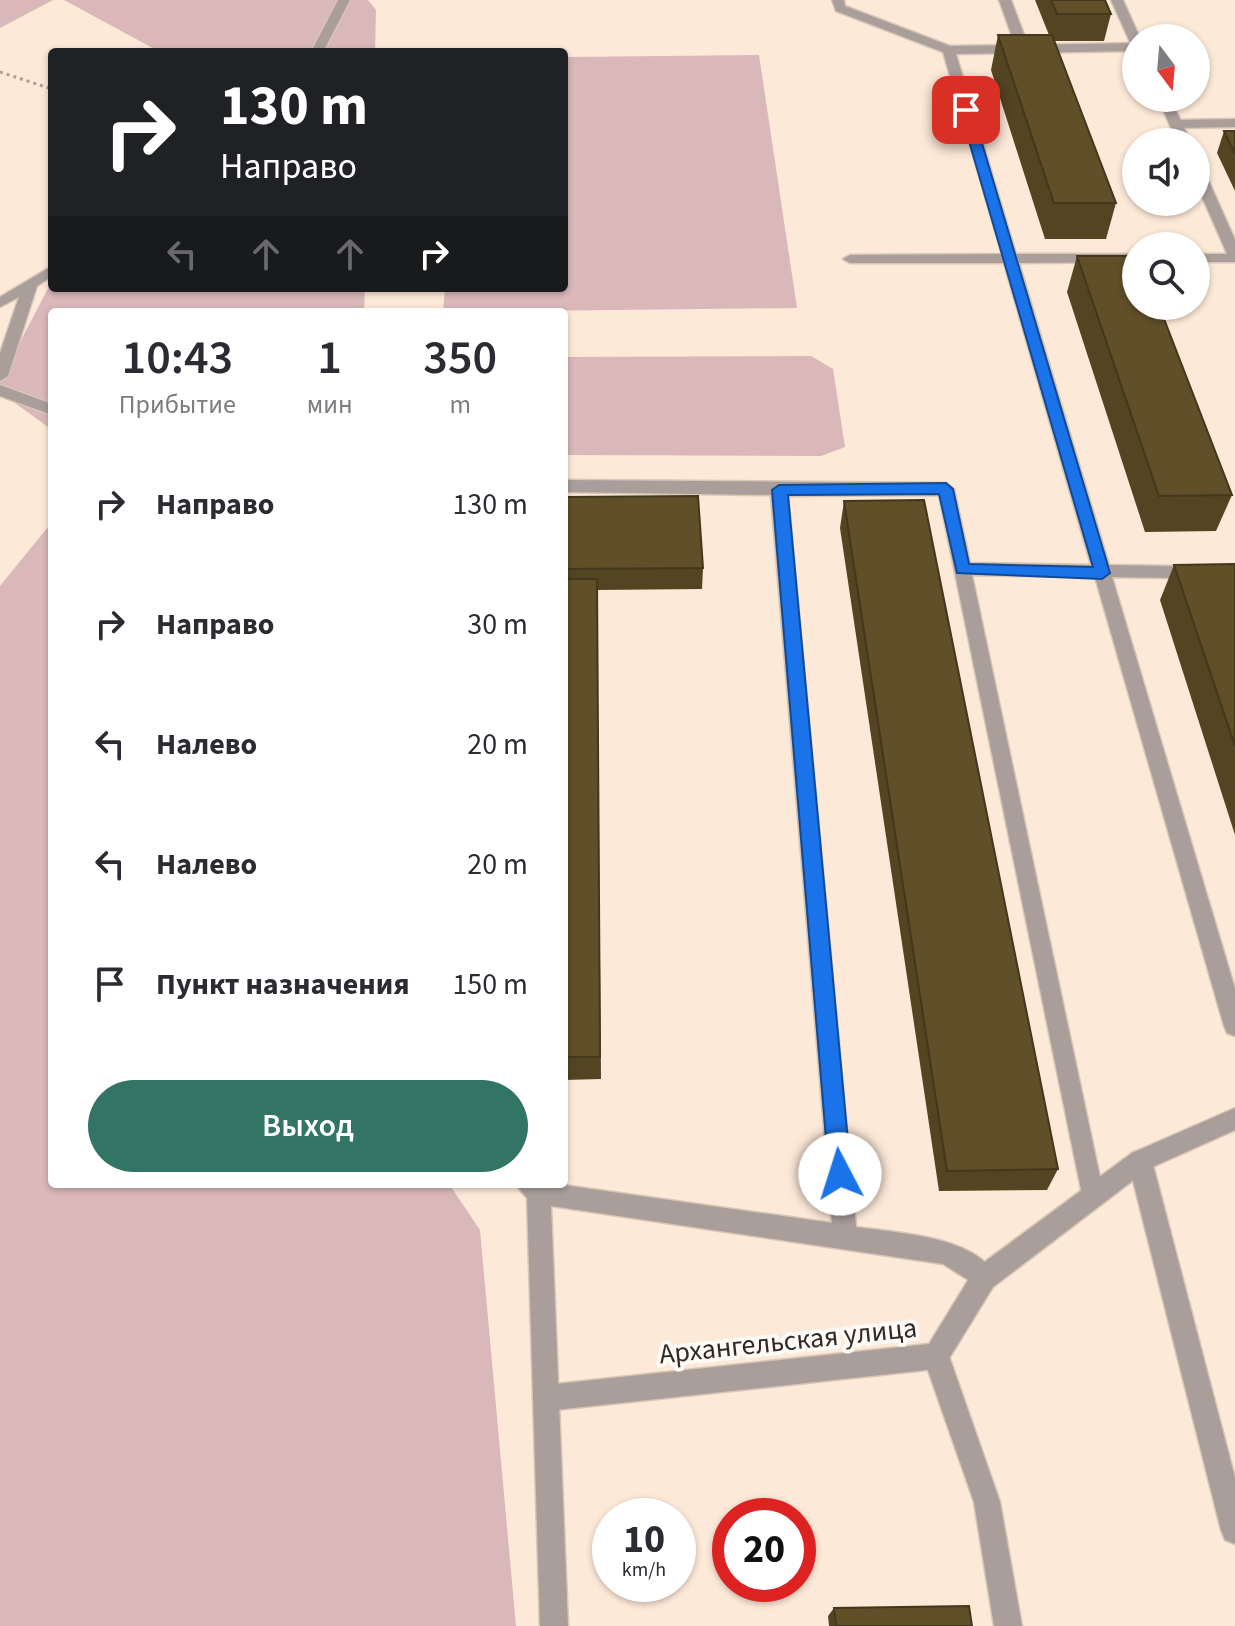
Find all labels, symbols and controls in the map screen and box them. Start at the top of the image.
north arrow [1122,24,1210,112]
map controls [1122,24,1210,320]
text: 130 m [220,67,368,146]
pin [932,76,1000,144]
icon: right [88,80,192,184]
icon: arrive [944,88,988,132]
button: sound [1122,128,1210,216]
text: Направо [220,141,357,192]
icon: left [160,232,204,276]
icon: ahead [244,232,288,276]
icon: ahead [328,232,372,276]
icon: right [412,232,456,276]
button: search [1122,232,1210,320]
text: 10:43 [122,324,233,392]
text: 1 [317,324,342,392]
text: 350 [423,324,497,392]
text: Прибытие [119,386,236,423]
text: мин [307,386,353,423]
text: m [449,386,471,423]
icon: right [88,482,132,526]
text: Направо [156,483,274,526]
text: 130 m [452,483,528,526]
icon: right [88,602,132,646]
text: Направо [156,603,274,646]
text: 30 m [467,603,528,646]
icon: left [88,722,132,766]
text: Налево [156,723,257,766]
text: 20 m [467,723,528,766]
icon: left [88,842,132,886]
text: Налево [156,843,257,886]
text: 20 m [467,843,528,886]
icon: arrive [88,962,132,1006]
text: Пункт назначения [156,963,410,1006]
text: 150 m [452,963,528,1006]
button: Выход [88,1080,528,1172]
position arrow [798,1132,882,1216]
street label: Архангельская улица [657,1308,919,1374]
speed limit sign: 20 [712,1498,816,1602]
text: 10 [623,1511,665,1568]
text: km/h [622,1556,666,1584]

